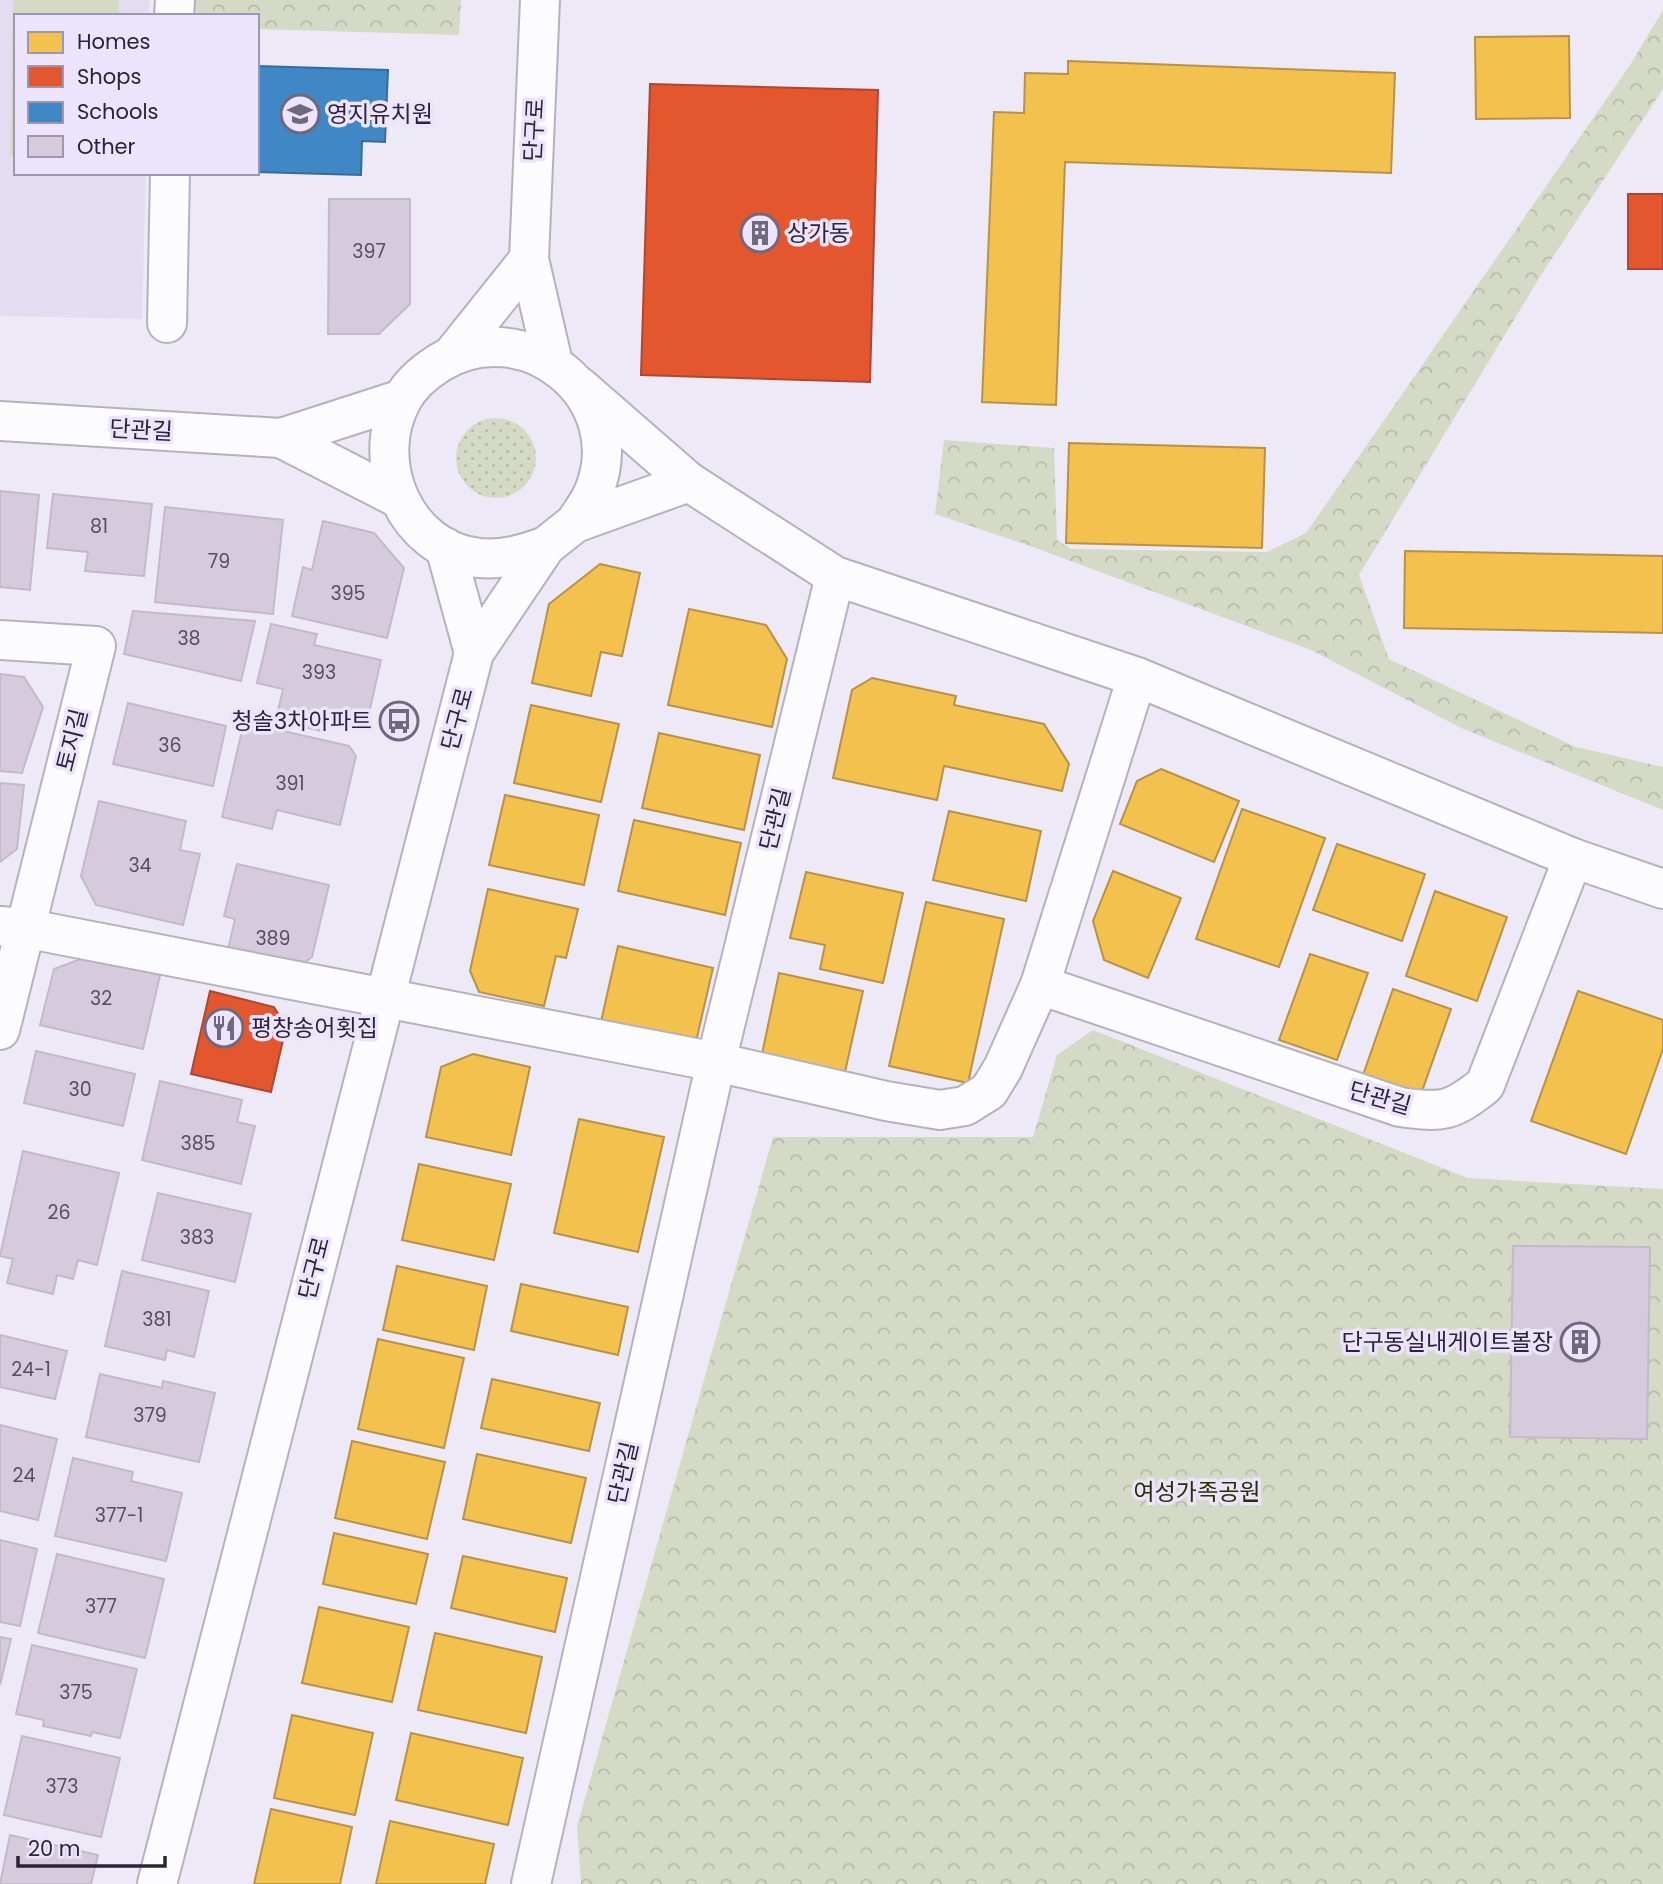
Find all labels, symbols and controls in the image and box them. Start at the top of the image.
legend [14,14,259,175]
text: Homes [77,27,151,56]
text: Shops [77,62,141,91]
school or university icon: 영지유치원 [279,93,321,135]
text: Schools [77,97,159,126]
street label: 단구로 [516,97,552,163]
place label: 영지유치원 [327,98,433,130]
text: Other [77,132,136,161]
building icon: 상가동 [739,212,781,254]
place label: 상가동 [787,217,850,249]
house number: 397 [352,238,386,265]
street label: 단관길 [108,412,174,448]
house number: 81 [90,513,108,540]
house number: 79 [208,548,230,575]
house number: 395 [330,580,366,607]
house number: 38 [177,625,201,652]
house number: 393 [302,659,336,686]
street label: 단구로 [433,684,481,754]
bus stop icon: 청솔3차아파트 [378,700,420,742]
street label: 토지길 [49,705,95,775]
place label: 청솔3차아파트 [231,705,372,737]
house number: 36 [158,732,182,759]
house number: 391 [275,770,305,797]
street label: 단관길 [752,784,798,854]
house number: 34 [128,852,152,879]
house number: 389 [255,925,291,952]
house number: 32 [90,985,112,1012]
restaurant icon: 평창송어횟집 [203,1007,245,1049]
place label: 평창송어횟집 [251,1012,378,1044]
street label: 단관길 [1345,1074,1415,1122]
house number: 30 [68,1076,92,1103]
house number: 385 [180,1130,216,1157]
house number: 26 [48,1199,71,1226]
house number: 383 [180,1224,214,1251]
street label: 단구로 [291,1233,337,1303]
house number: 381 [142,1306,172,1333]
building icon: 단구동실내게이트볼장 [1559,1321,1601,1363]
place label: 단구동실내게이트볼장 [1341,1326,1553,1358]
house number: 24-1 [11,1356,51,1383]
house number: 379 [133,1402,167,1429]
street label: 단관길 [600,1438,646,1508]
house number: 24 [13,1462,35,1489]
park label: 여성가족공원 [1134,1476,1260,1508]
house number: 377-1 [95,1502,143,1529]
house number: 377 [85,1593,117,1620]
house number: 375 [59,1679,93,1706]
house number: 373 [46,1773,78,1800]
scale bar [18,1825,164,1869]
text: 20 m [28,1834,81,1863]

